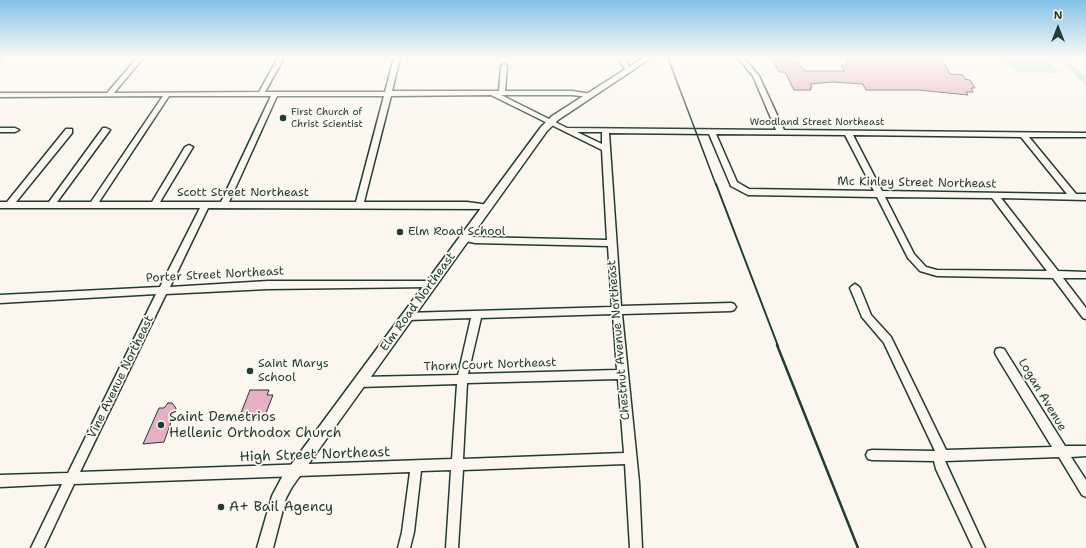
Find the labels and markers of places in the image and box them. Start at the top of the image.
place label: First Church of Christ Scientist [291,106,363,130]
marker: First Church of Christ Scientist [278,113,288,123]
place label: Elm Road School [408,225,505,239]
marker: Elm Road School [395,227,405,237]
place label: Saint Marys School [258,357,329,385]
marker: Saint Marys School [245,366,255,376]
place label: Saint Demetrios Hellenic Orthodox Church [169,409,341,442]
marker: Saint Demetrios Hellenic Orthodox Church [156,420,166,430]
place label: A+ Bail Agency [229,499,333,515]
marker: A+ Bail Agency [216,502,226,512]

